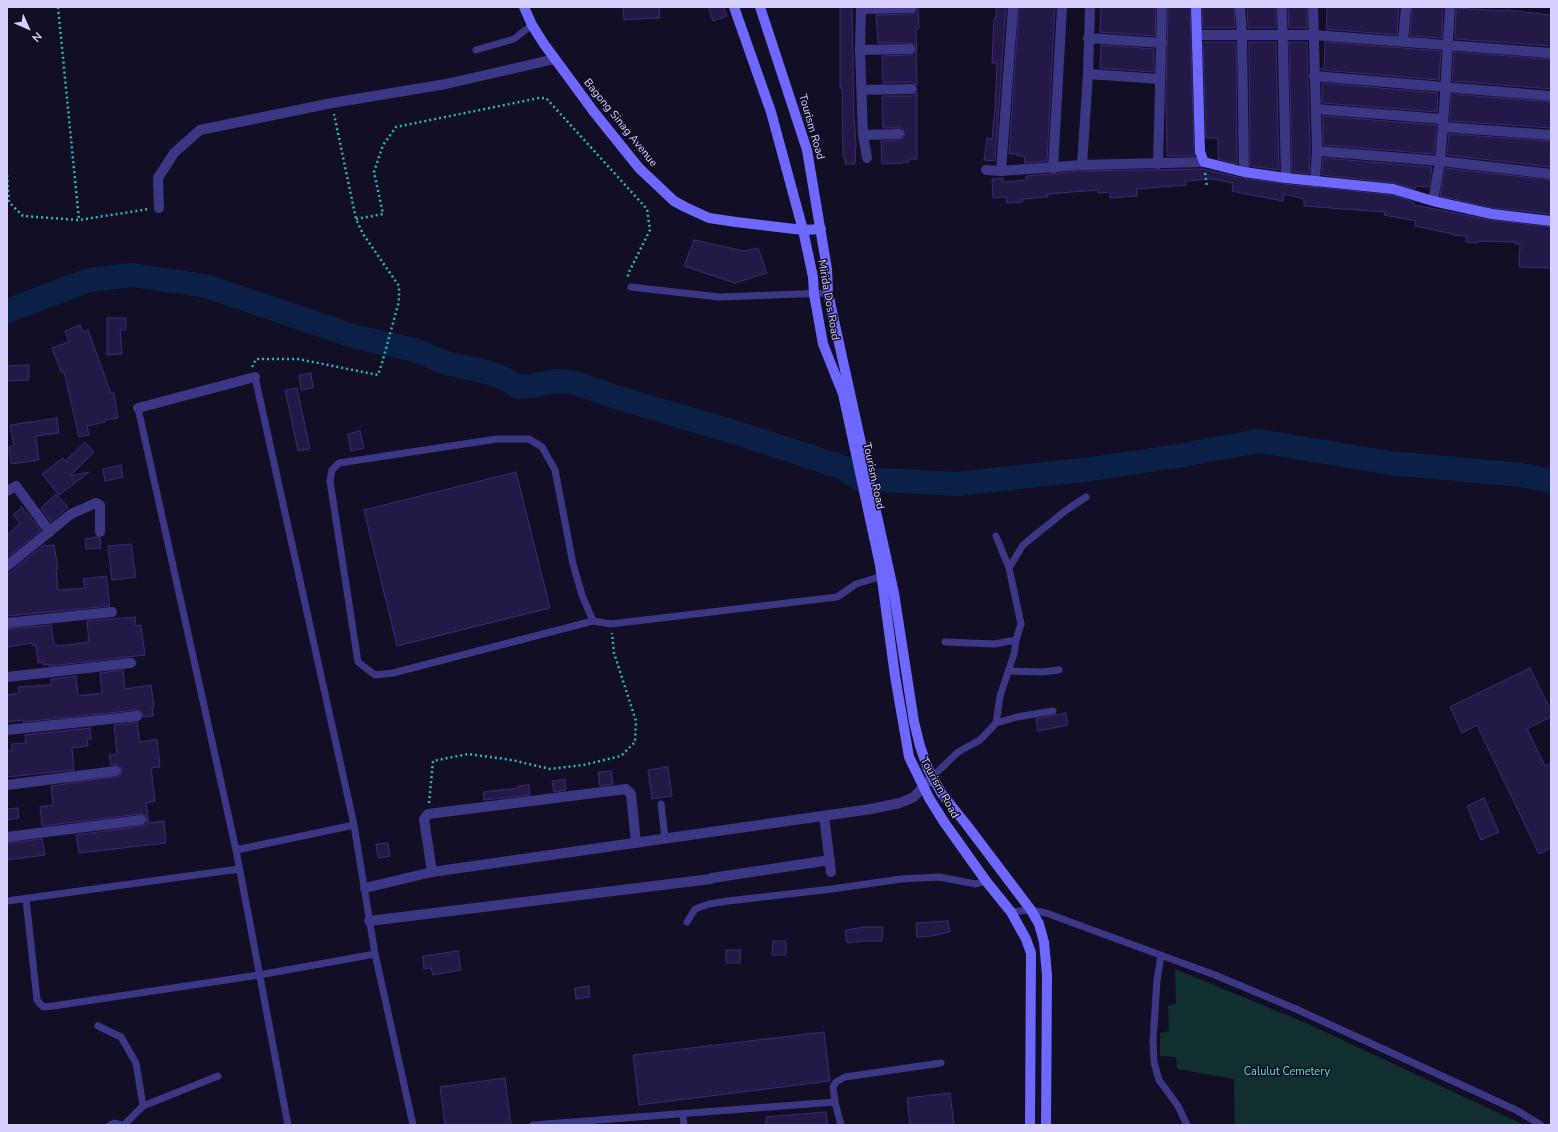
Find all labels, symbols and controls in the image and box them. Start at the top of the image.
north arrow [8,8,48,48]
text: N [29,29,45,45]
street label: Bagong Sinag Avenue [580,76,660,170]
street label: Tourism Road [795,93,827,161]
street label: Mirida Dos Road [814,259,842,341]
street label: Tourism Road [860,442,886,510]
street label: Tourism Road [917,755,961,821]
park label: Calulut Cemetery [1244,1065,1330,1079]

